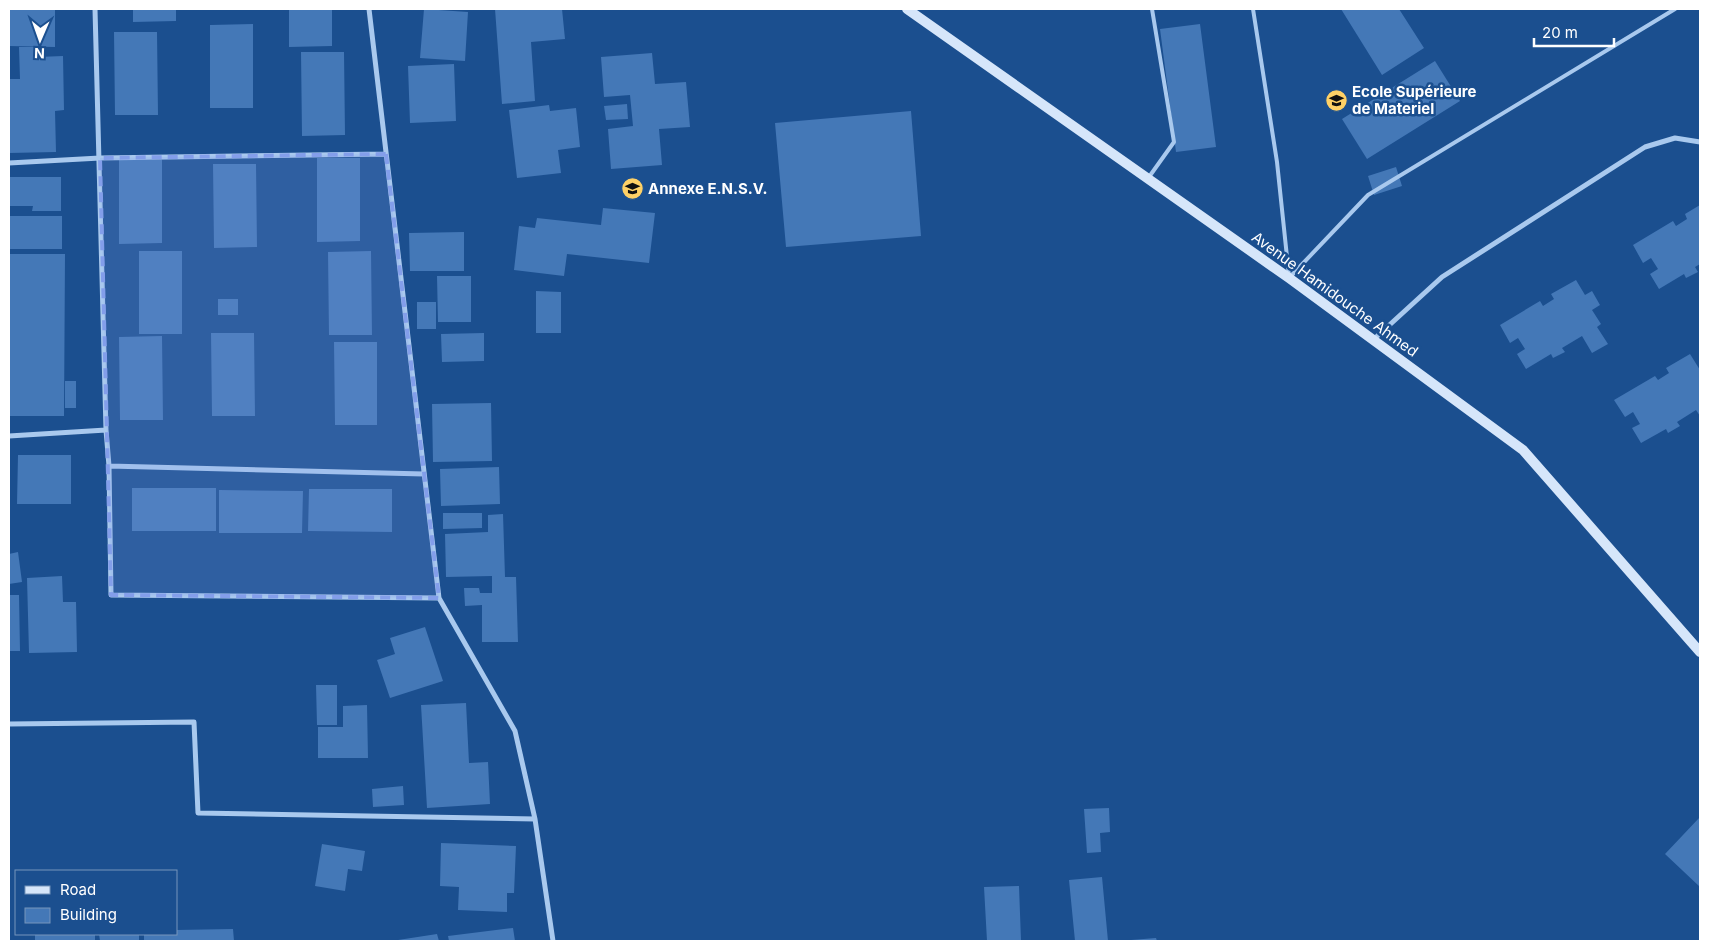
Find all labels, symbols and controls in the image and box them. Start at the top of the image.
north arrow [15,15,65,65]
scale bar [1534,15,1614,47]
text: 20 m [1542,23,1578,42]
text: N [34,45,45,62]
place label: Ecole Supérieure de Materiel [1352,82,1477,118]
school or university icon: Ecole Supérieure de Materiel [1324,88,1348,112]
school or university icon: Annexe E.N.S.V. [620,176,644,200]
place label: Annexe E.N.S.V. [648,179,768,198]
street label: Avenue Hamidouche Ahmed [1248,227,1422,361]
legend [15,870,178,935]
text: Road [60,880,96,899]
text: Building [60,905,117,924]

